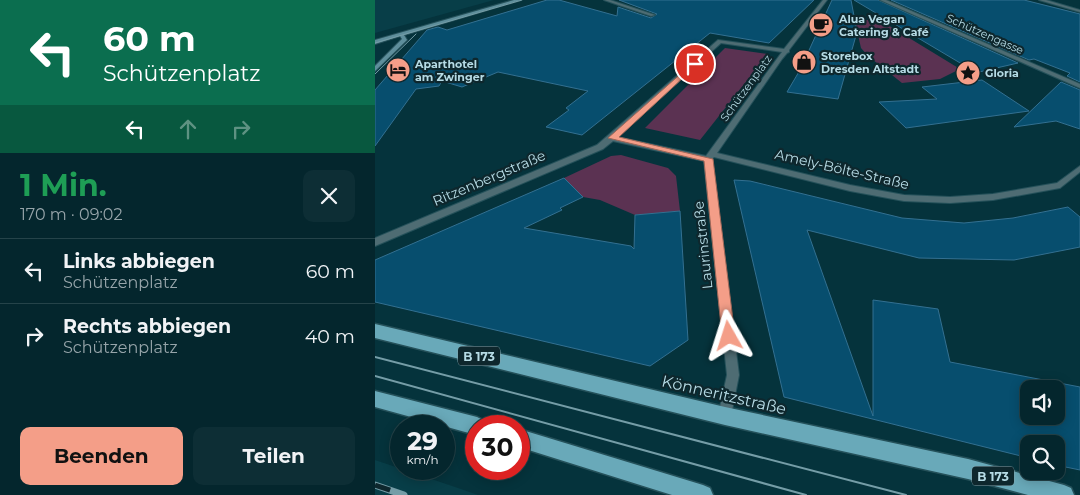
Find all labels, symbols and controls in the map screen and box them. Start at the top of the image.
street label: Schützengasse [944,11,1026,57]
cafe icon: Alua Vegan Catering & Café [808,12,834,38]
place label: Alua Vegan Catering & Café [838,12,929,39]
text: 60 m [103,17,196,60]
icon: left [20,20,85,85]
pin [674,43,716,85]
shop icon: Storebox Dresden Altstadt [791,49,817,75]
place label: Storebox Dresden Altstadt [821,49,919,76]
icon: arrive [681,50,709,78]
street label: Schützenplatz [717,52,775,124]
hotel icon: Aparthotel am Zwinger [385,57,411,83]
place label: Aparthotel am Zwinger [414,57,485,84]
text: Schützenplatz [103,60,261,87]
place icon: Gloria [955,60,981,86]
place label: Gloria [985,66,1019,80]
icon: left [121,115,149,143]
icon: ahead [174,115,202,143]
icon: right [227,115,255,143]
street label: Amely-Bölte-Straße [773,145,911,193]
street label: Ritzenbergstraße [430,146,548,210]
text: 1 Min. [20,167,107,204]
button: close [303,170,355,222]
street label: Laurinstraße [689,200,717,290]
text: 170 m · 09:02 [20,205,122,224]
text: Links abbiegen [63,250,215,273]
icon: left [20,257,48,285]
text: 60 m [306,260,355,283]
text: Schützenplatz [63,273,178,292]
position arrow [702,309,754,361]
text: Rechts abbiegen [63,315,231,338]
icon: right [20,322,48,350]
text: 40 m [305,325,355,348]
text: Schützenplatz [63,338,178,357]
road number: B 173 [458,346,500,366]
street label: Könneritzstraße [660,371,788,419]
map controls [1020,380,1065,480]
button: sound [1020,380,1065,425]
speed limit sign: 30 [465,415,530,480]
text: 29 [407,426,438,456]
button: Beenden [20,427,183,485]
button: Teilen [193,427,355,485]
button: search [1020,435,1065,480]
text: km/h [406,452,439,467]
road number: B 173 [972,466,1014,486]

